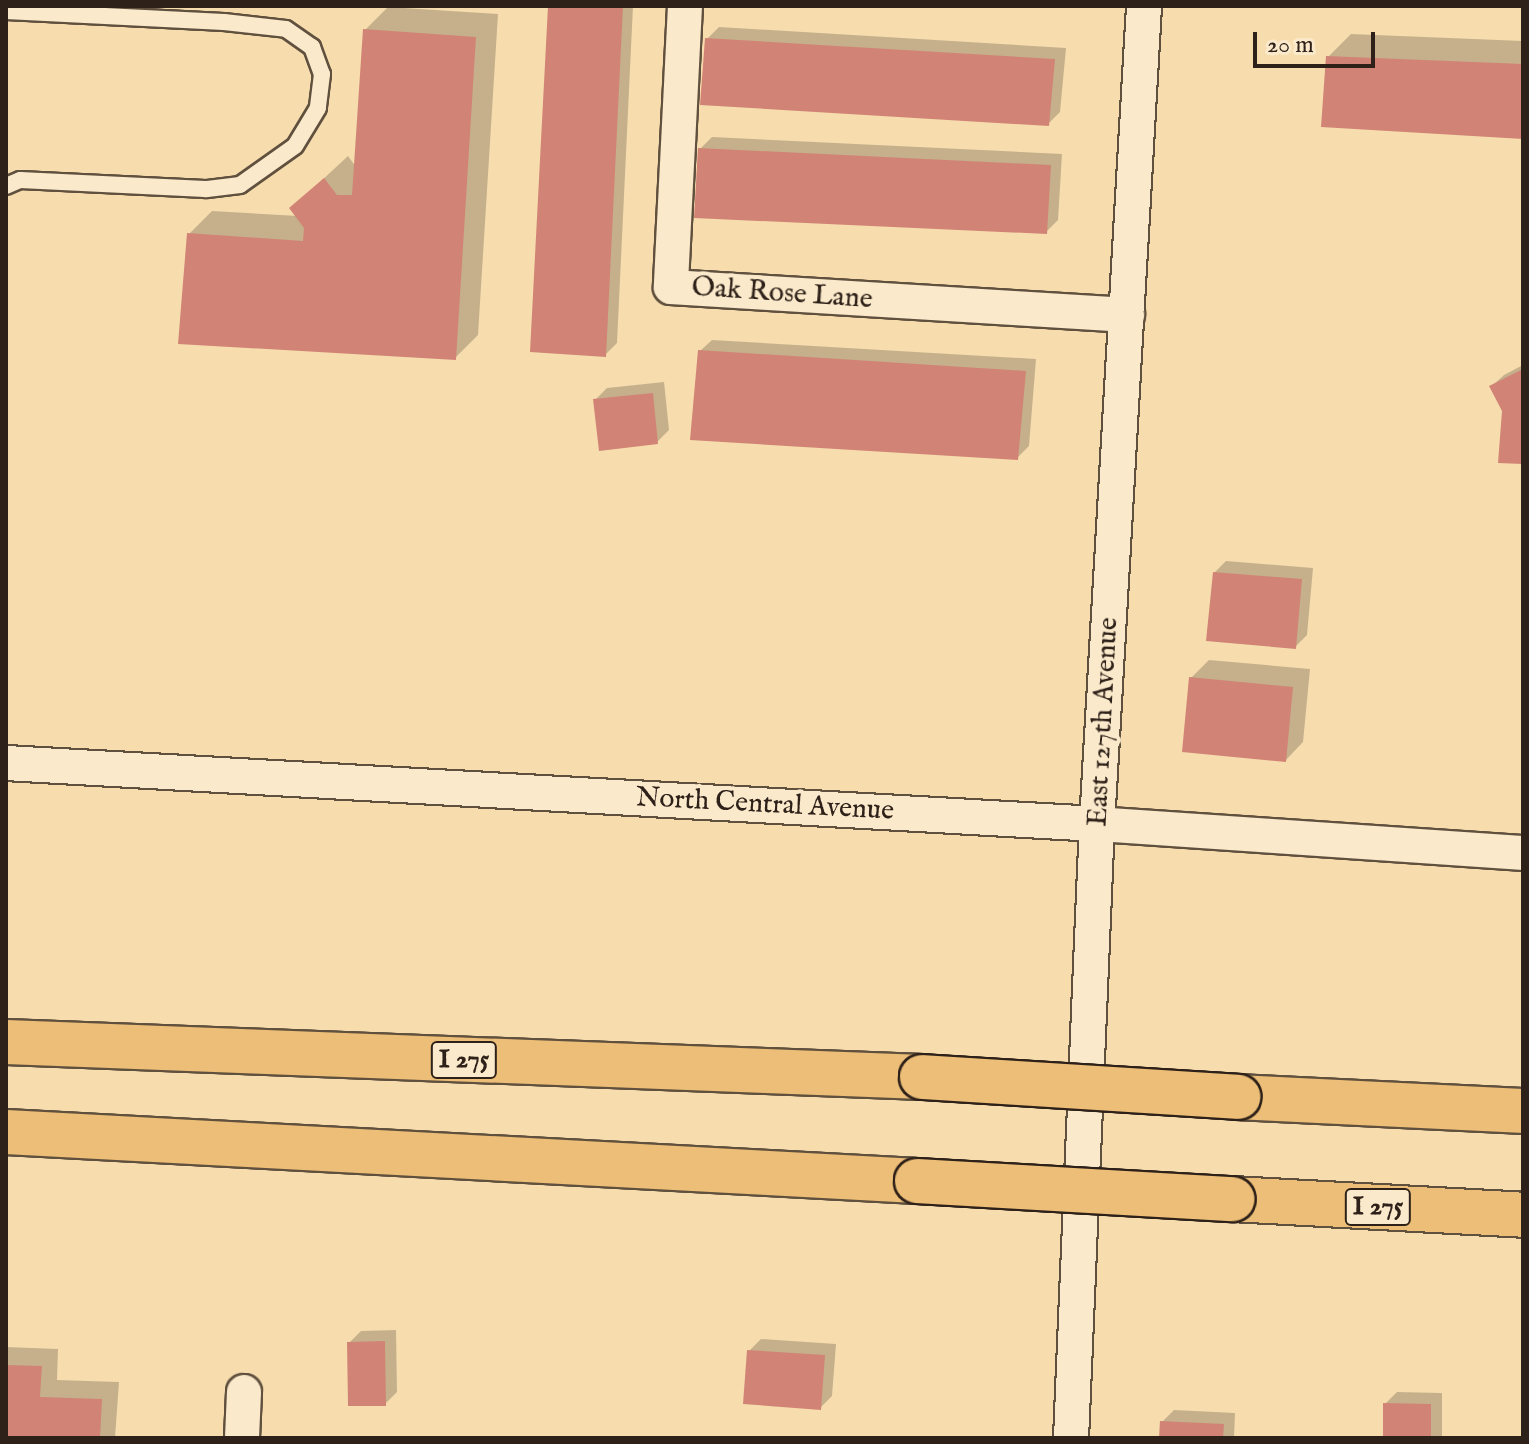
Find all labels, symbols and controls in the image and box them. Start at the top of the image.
scale bar [1257,16,1379,66]
text: 20 m [1267,30,1314,61]
street label: Oak Rose Lane [690,271,874,317]
street label: East 127th Avenue [1082,616,1126,828]
street label: North Central Avenue [635,781,895,829]
road number: I 275 [430,1038,498,1082]
road number: I 275 [1344,1185,1412,1229]

